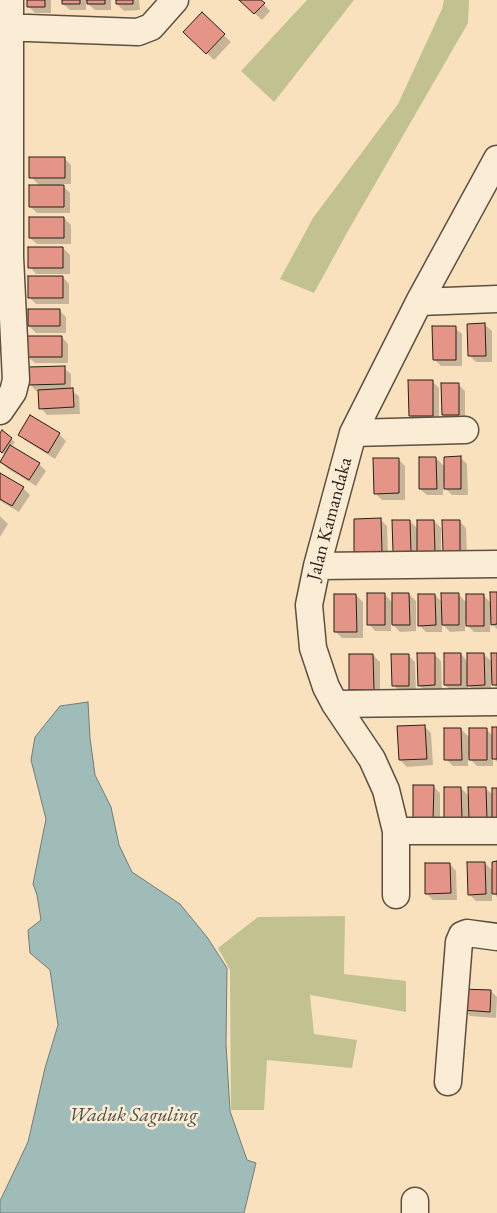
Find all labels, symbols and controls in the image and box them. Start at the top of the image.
street label: Jalan Kamandaka [303,455,357,583]
water label: Waduk Saguling [69,1104,197,1128]

